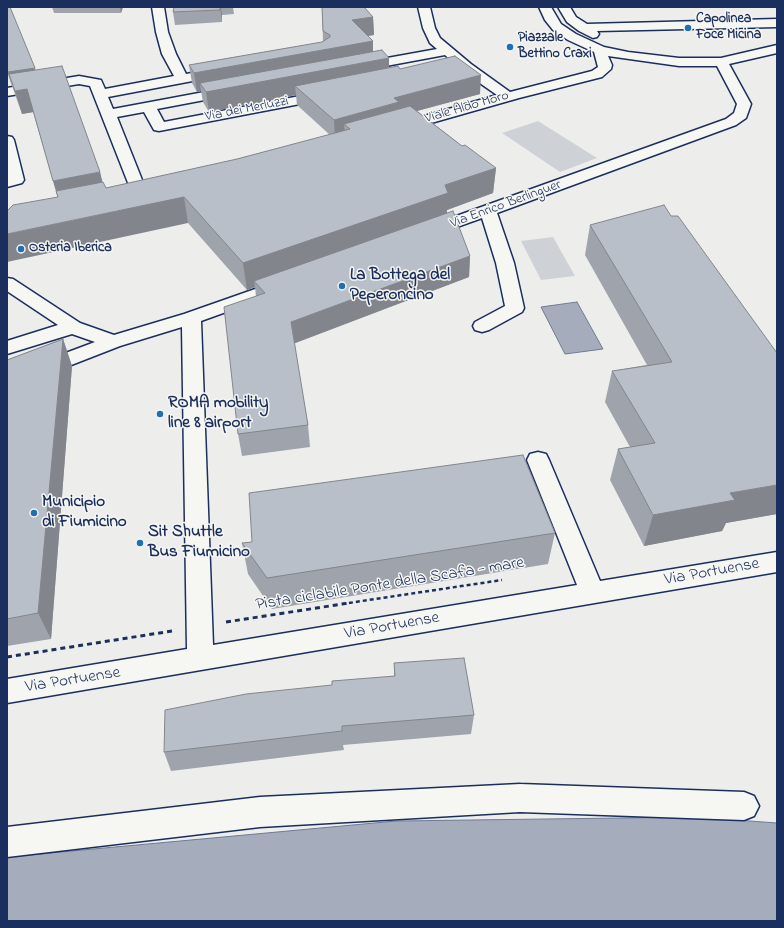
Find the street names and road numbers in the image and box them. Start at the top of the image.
street label: Viale Aldo Moro [423,88,511,128]
street label: Via dei Merluzzi [204,94,290,126]
street label: Via Enrico Berlinguer [448,177,564,233]
street label: Pista ciclabile Ponte della Scafa - mare [254,554,526,616]
street label: Via Portuense [663,555,761,591]
street label: Via Portuense [343,609,441,645]
street label: Via Portuense [24,663,122,699]

